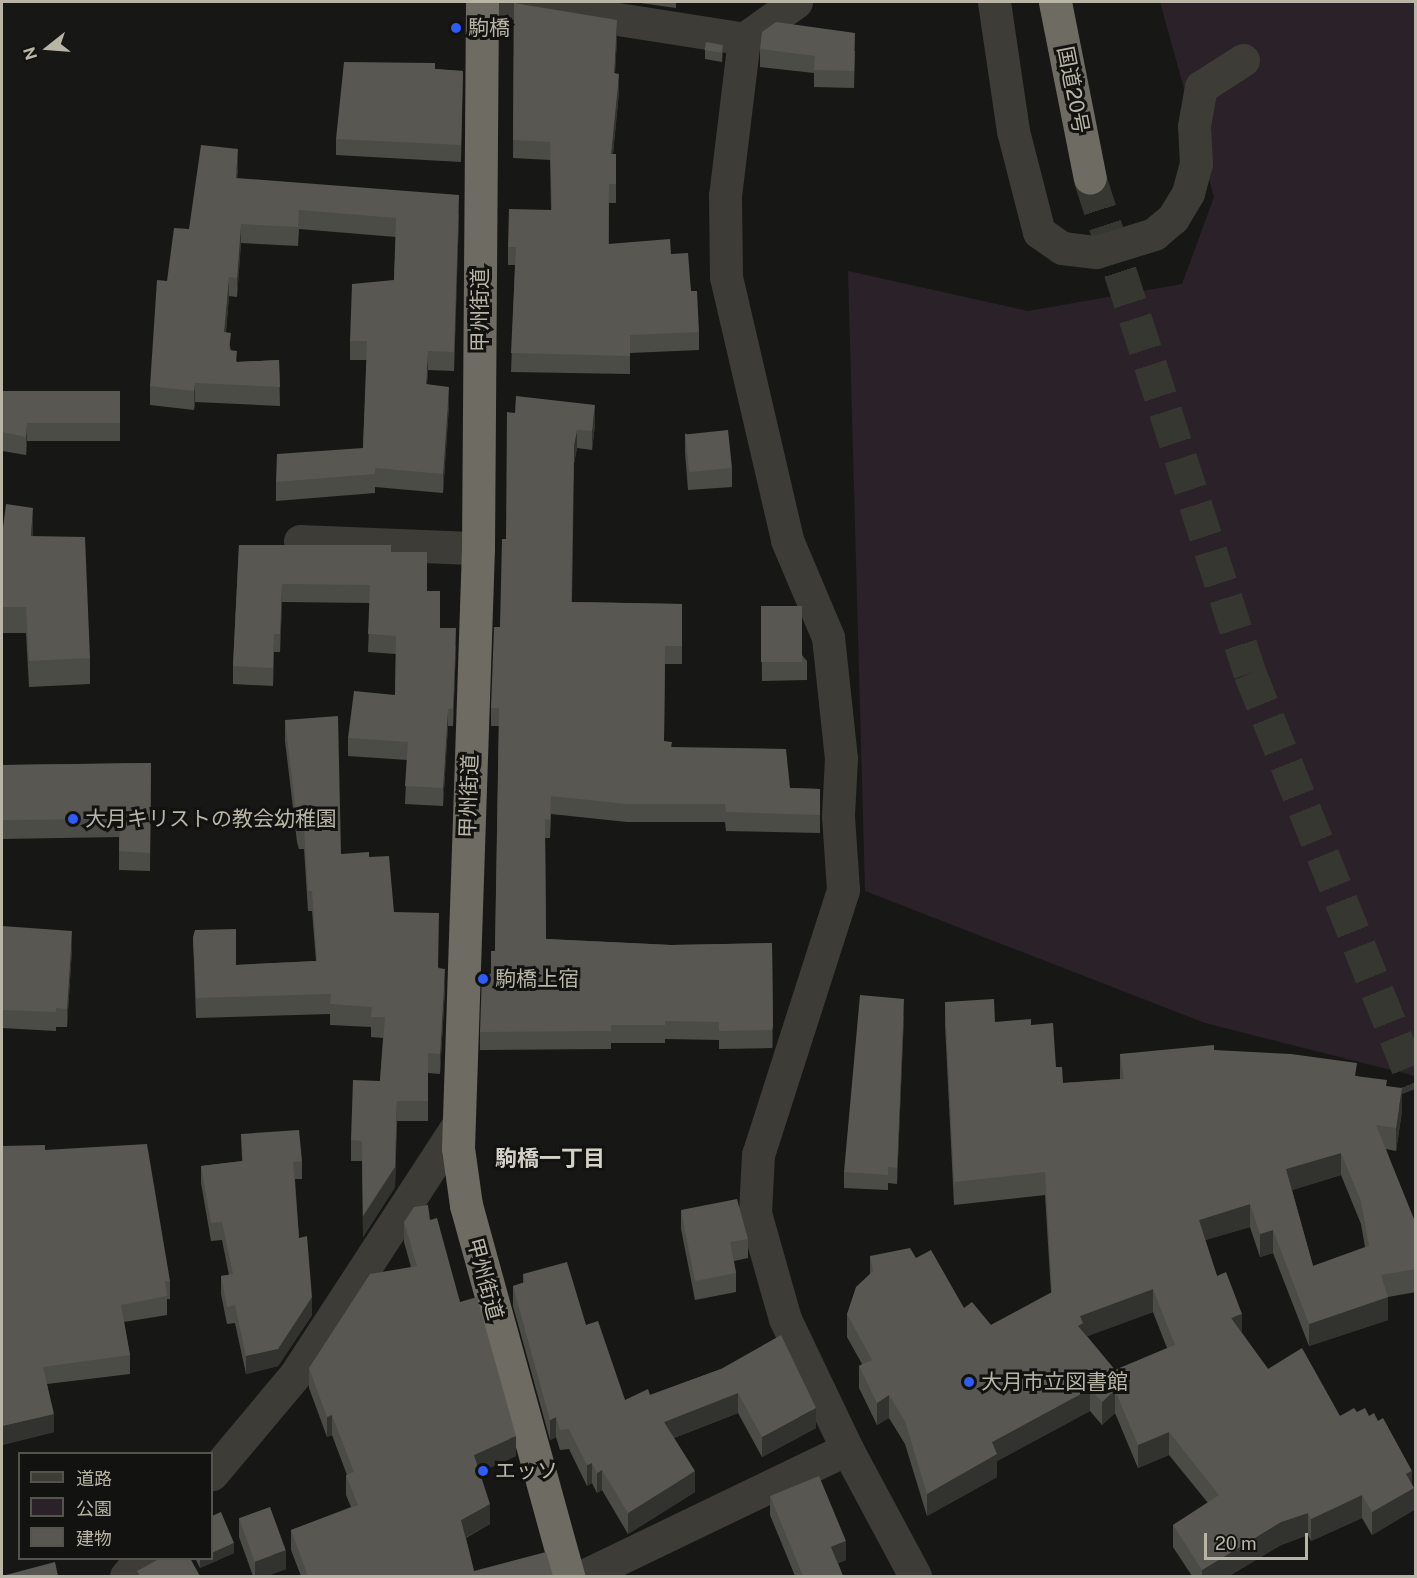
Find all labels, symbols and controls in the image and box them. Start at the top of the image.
place label: 駒橋 [468,15,510,41]
north arrow [18,18,78,78]
marker: 駒橋 [449,21,463,35]
street label: 国道20号 [1052,44,1094,136]
text: N [19,45,41,62]
street label: 甲州街道 [467,268,493,352]
street label: 甲州街道 [455,754,483,838]
place label: 大月キリストの教会幼稚園 [85,806,337,832]
marker: 大月キリストの教会幼稚園 [66,812,80,826]
place label: 駒橋上宿 [495,966,579,992]
marker: 駒橋上宿 [476,972,490,986]
district label: 駒橋一丁目 [495,1146,605,1172]
street label: 甲州街道 [462,1235,508,1323]
place label: 大月市立図書館 [981,1369,1128,1395]
marker: 大月市立図書館 [962,1375,976,1389]
legend [18,1452,213,1560]
place label: エッソ [495,1458,558,1484]
marker: エッソ [476,1464,490,1478]
text: 道路 [76,1468,112,1489]
text: 公園 [76,1498,112,1519]
scale bar [1207,1521,1310,1559]
text: 建物 [76,1528,112,1549]
text: 20 m [1215,1533,1257,1554]

